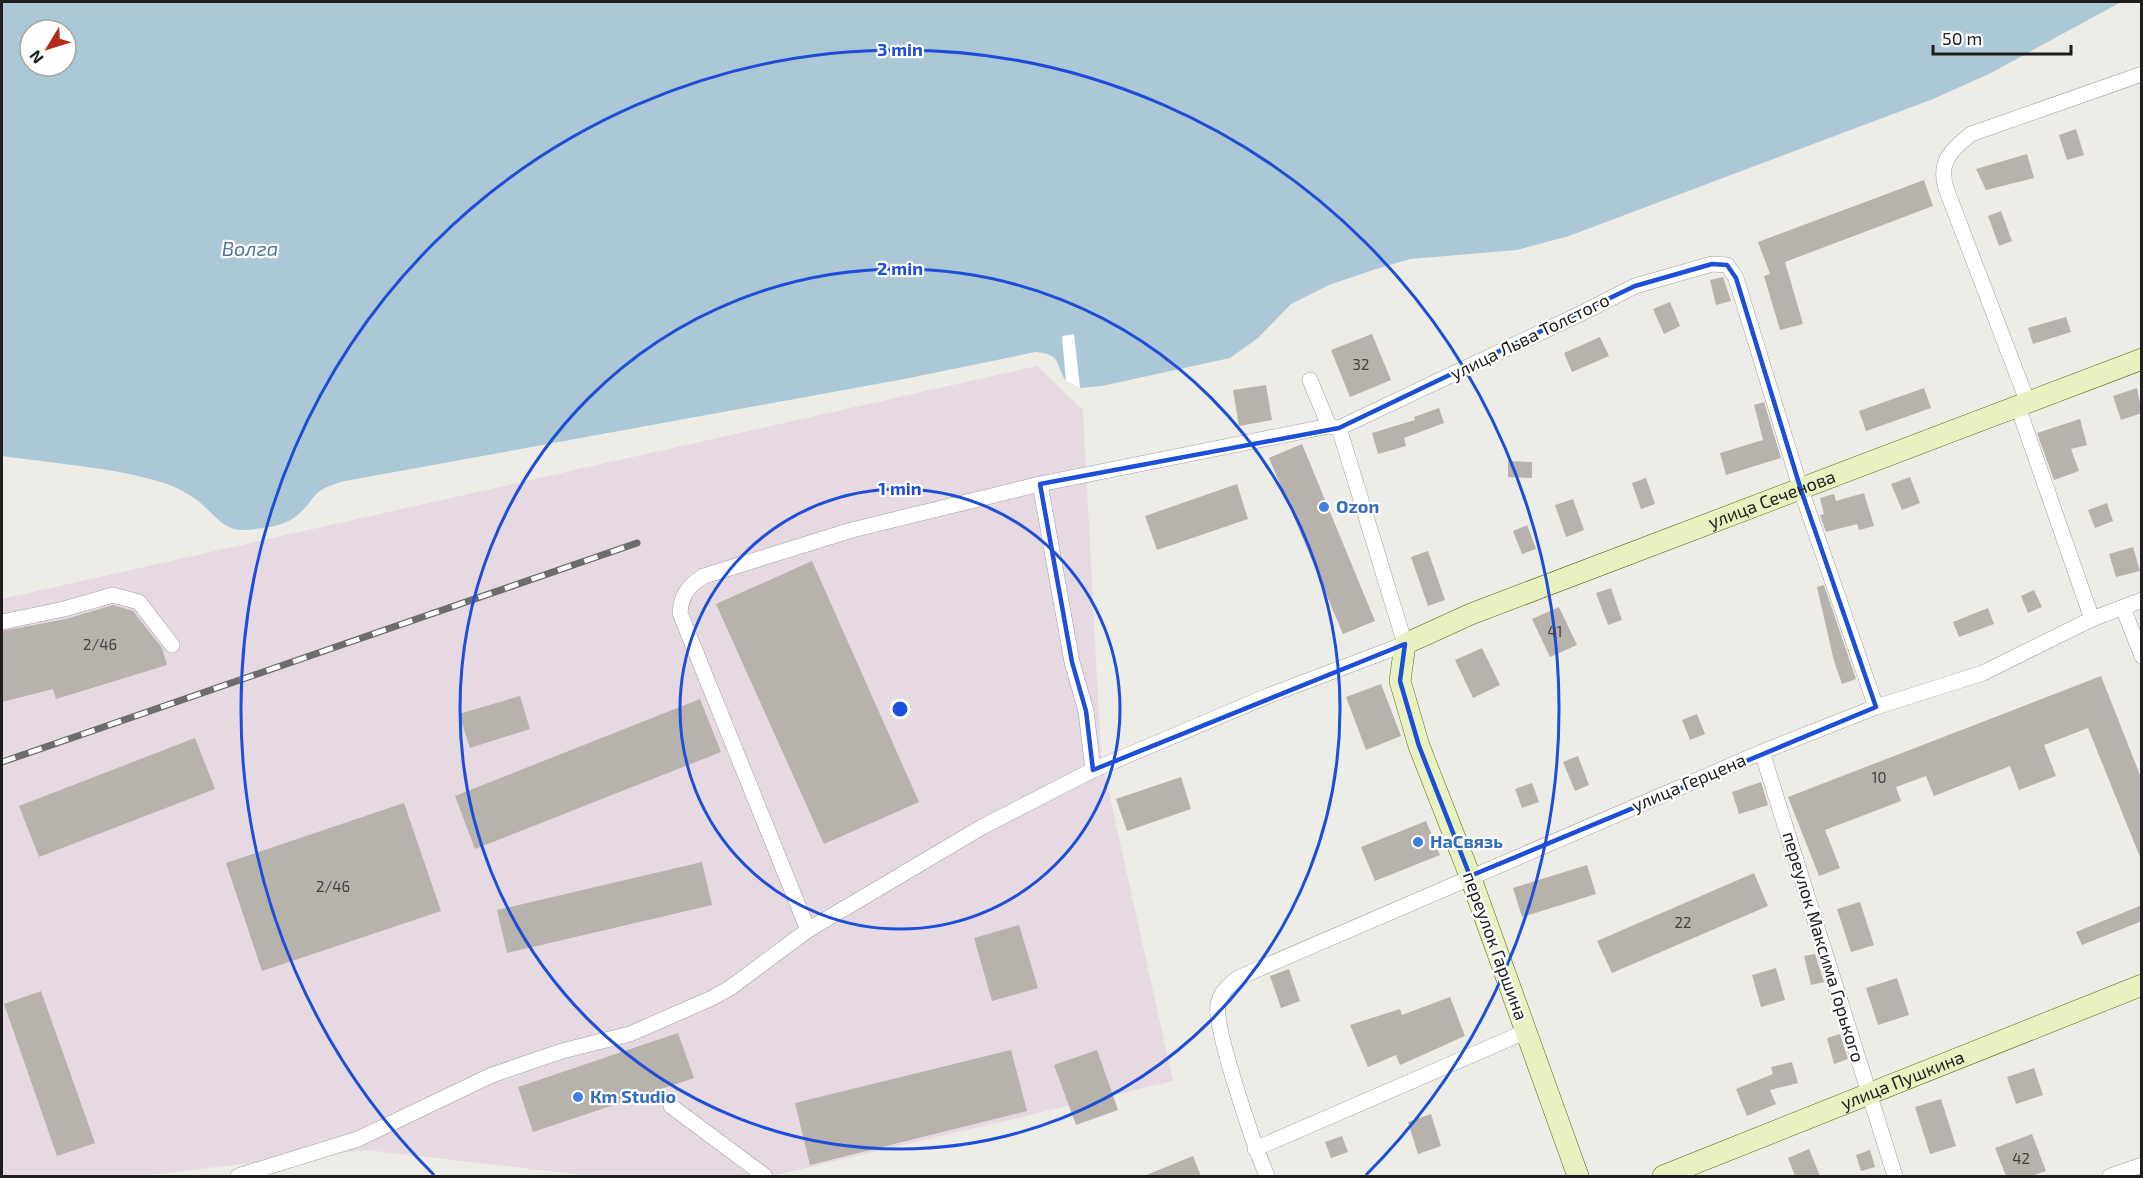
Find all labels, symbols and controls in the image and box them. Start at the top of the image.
north arrow [18,18,78,78]
scale bar [1933,18,2071,56]
text: 50 m [1942,27,1982,49]
text: 3 min [877,38,923,60]
text: N [25,47,47,68]
water label: Волга [222,236,278,260]
text: 2 min [877,257,923,279]
street label: улица Льва Толстого [1446,288,1613,384]
house number: 32 [1353,355,1369,373]
street label: улица Сеченова [1705,465,1838,533]
text: 1 min [878,477,922,499]
place label: Ozon [1336,495,1379,517]
marker: Ozon [1317,500,1331,514]
house number: 41 [1547,622,1563,640]
house number: 2/46 [83,635,117,653]
centre of rings [890,699,910,719]
street label: улица Герцена [1628,748,1749,816]
house number: 10 [1871,768,1887,786]
street label: переулок Максима Горького [1778,829,1870,1065]
place label: НаСвязь [1430,830,1503,852]
marker: НаСвязь [1411,835,1425,849]
street label: переулок Гаршина [1459,868,1533,1023]
house number: 2/46 [316,877,350,895]
house number: 22 [1675,913,1691,931]
street label: улица Пушкина [1837,1045,1967,1114]
place label: Кm Studio [590,1085,676,1107]
marker: Кm Studio [571,1090,585,1104]
house number: 42 [2012,1149,2030,1167]

